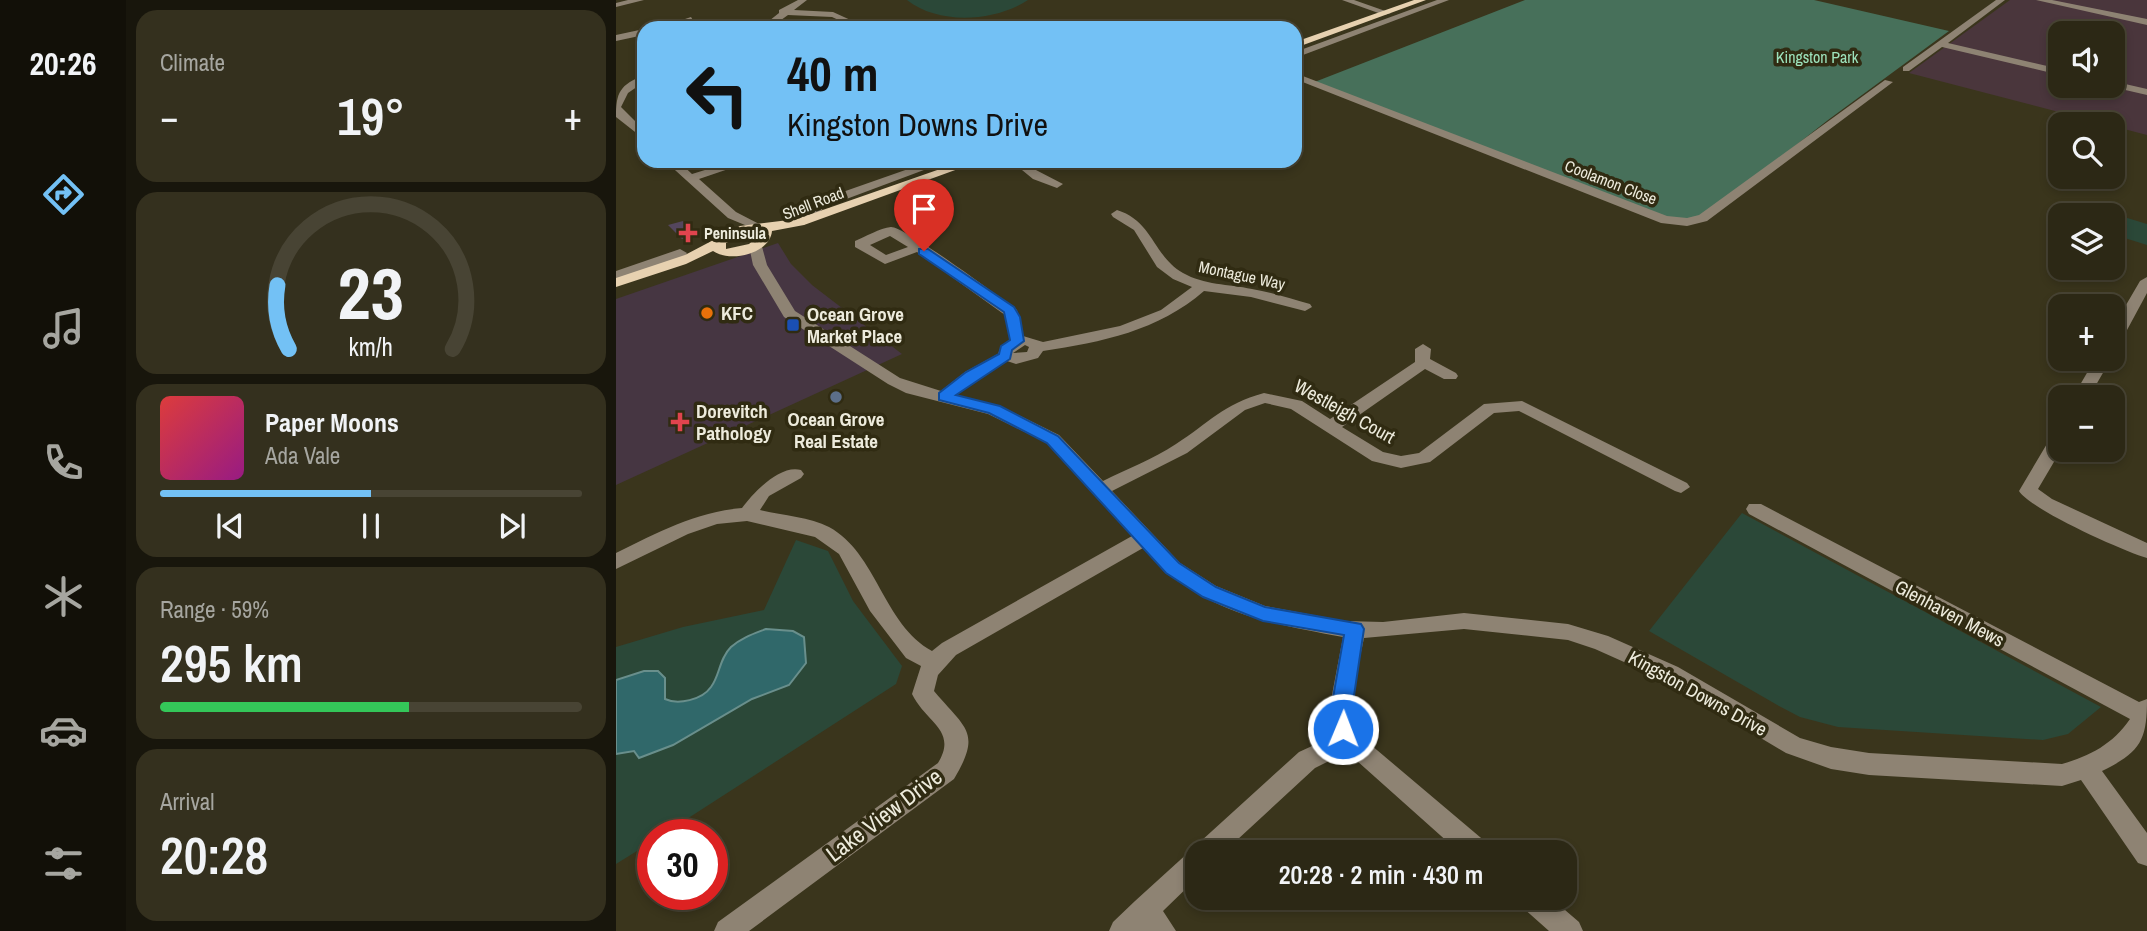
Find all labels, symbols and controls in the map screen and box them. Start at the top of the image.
map controls [2048,21,2125,462]
button: sound [2048,21,2125,98]
text: 40 m [787,40,879,106]
text: 20:26 [29,42,97,85]
park label: Kingston Park [1776,46,1859,68]
text: Climate [160,47,225,78]
icon: left [672,49,763,140]
text: 19° [337,81,405,151]
text: − [160,91,178,142]
text: + [564,91,582,142]
text: Kingston Downs Drive [787,103,1048,146]
button: search [2048,112,2125,189]
street label: Coolamon Close [1562,154,1660,210]
icon: directions [39,170,88,219]
pin [894,179,954,251]
street label: Shell Road [779,181,847,225]
icon: arrive [905,190,943,228]
button: layers [2048,203,2125,280]
place label: Peninsula [704,222,767,244]
marker: Peninsula [678,223,698,243]
text: 23 [338,245,404,343]
street label: Montague Way [1197,255,1288,295]
button: + [2048,294,2125,371]
place label: KFC [721,300,753,326]
place label: Ocean Grove Market Place [807,301,904,349]
icon: music [39,304,88,353]
marker: KFC [699,305,715,321]
marker: Ocean Grove Market Place [785,317,801,333]
text: km/h [349,330,393,364]
street label: Westleigh Court [1290,373,1401,450]
button: − [2048,385,2125,462]
marker: Ocean Grove Real Estate [828,389,844,405]
place label: Dorevitch Pathology [696,398,772,446]
text: Paper Moons [265,405,399,440]
place label: Ocean Grove Real Estate [788,406,885,454]
marker: Dorevitch Pathology [670,412,690,432]
icon: phone [39,438,88,487]
text: Ada Vale [265,440,340,471]
icon: previous [211,507,249,545]
icon: pause [352,507,390,545]
icon: next [493,507,531,545]
icon: climate [39,572,88,621]
street label: Glenhaven Mews [1891,573,2009,653]
text: Range · 59% [160,594,269,625]
text: 295 km [160,628,303,698]
street label: Kingston Downs Drive [1624,644,1772,742]
position arrow [1306,692,1380,766]
icon: car [39,706,88,755]
street label: Lake View Drive [819,761,948,869]
text: Arrival [160,786,215,817]
speed limit sign: 30 [637,819,728,910]
text: 20:28 [160,820,268,890]
icon: filters [39,839,88,888]
text: 20:28 · 2 min · 430 m [1279,857,1483,892]

